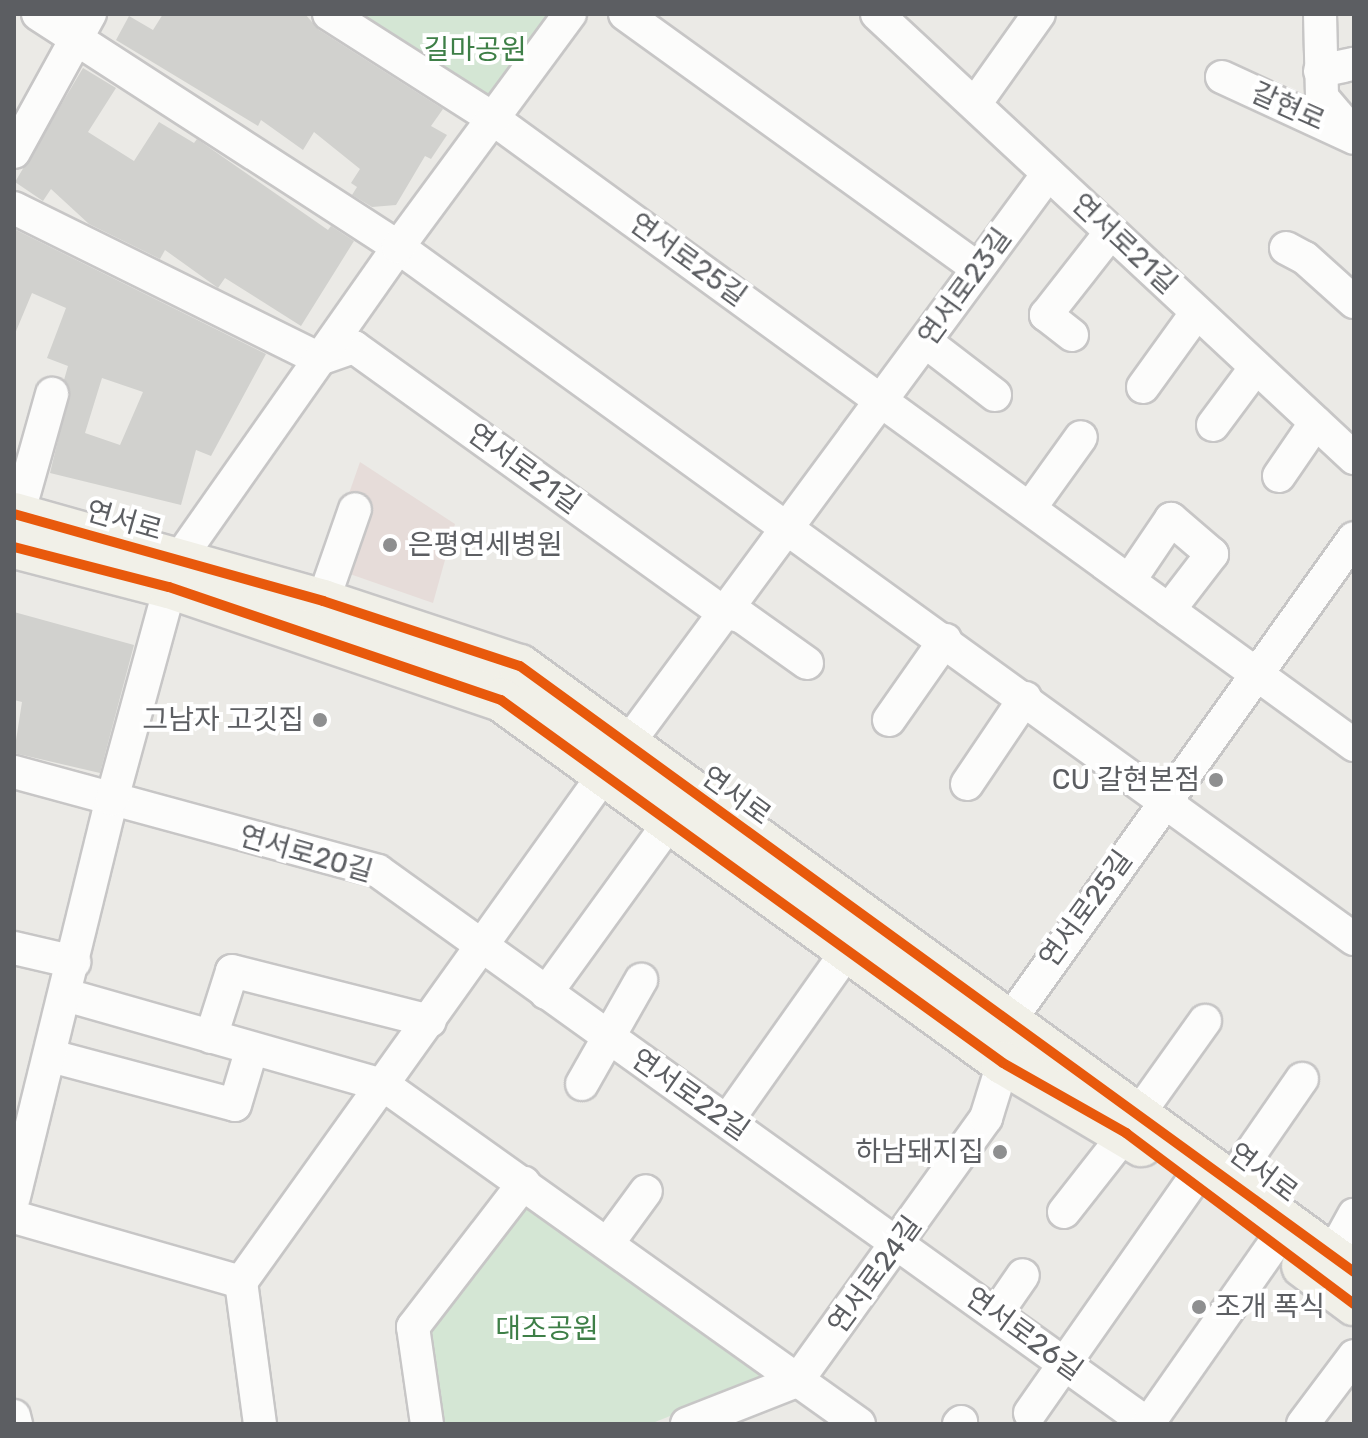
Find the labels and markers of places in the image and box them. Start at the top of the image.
place label: 은평연세병원 [408,528,563,562]
marker: 은평연세병원 [379,534,401,556]
place label: 그남자 고깃집 [143,703,304,737]
marker: 그남자 고깃집 [311,711,329,729]
place label: CU 갈현본점 [1052,763,1200,797]
marker: CU 갈현본점 [1207,771,1225,789]
place label: 하남돼지집 [855,1135,984,1169]
marker: 하남돼지집 [991,1143,1009,1161]
place label: 조개 폭식 [1215,1290,1325,1324]
marker: 조개 폭식 [1190,1298,1208,1316]

